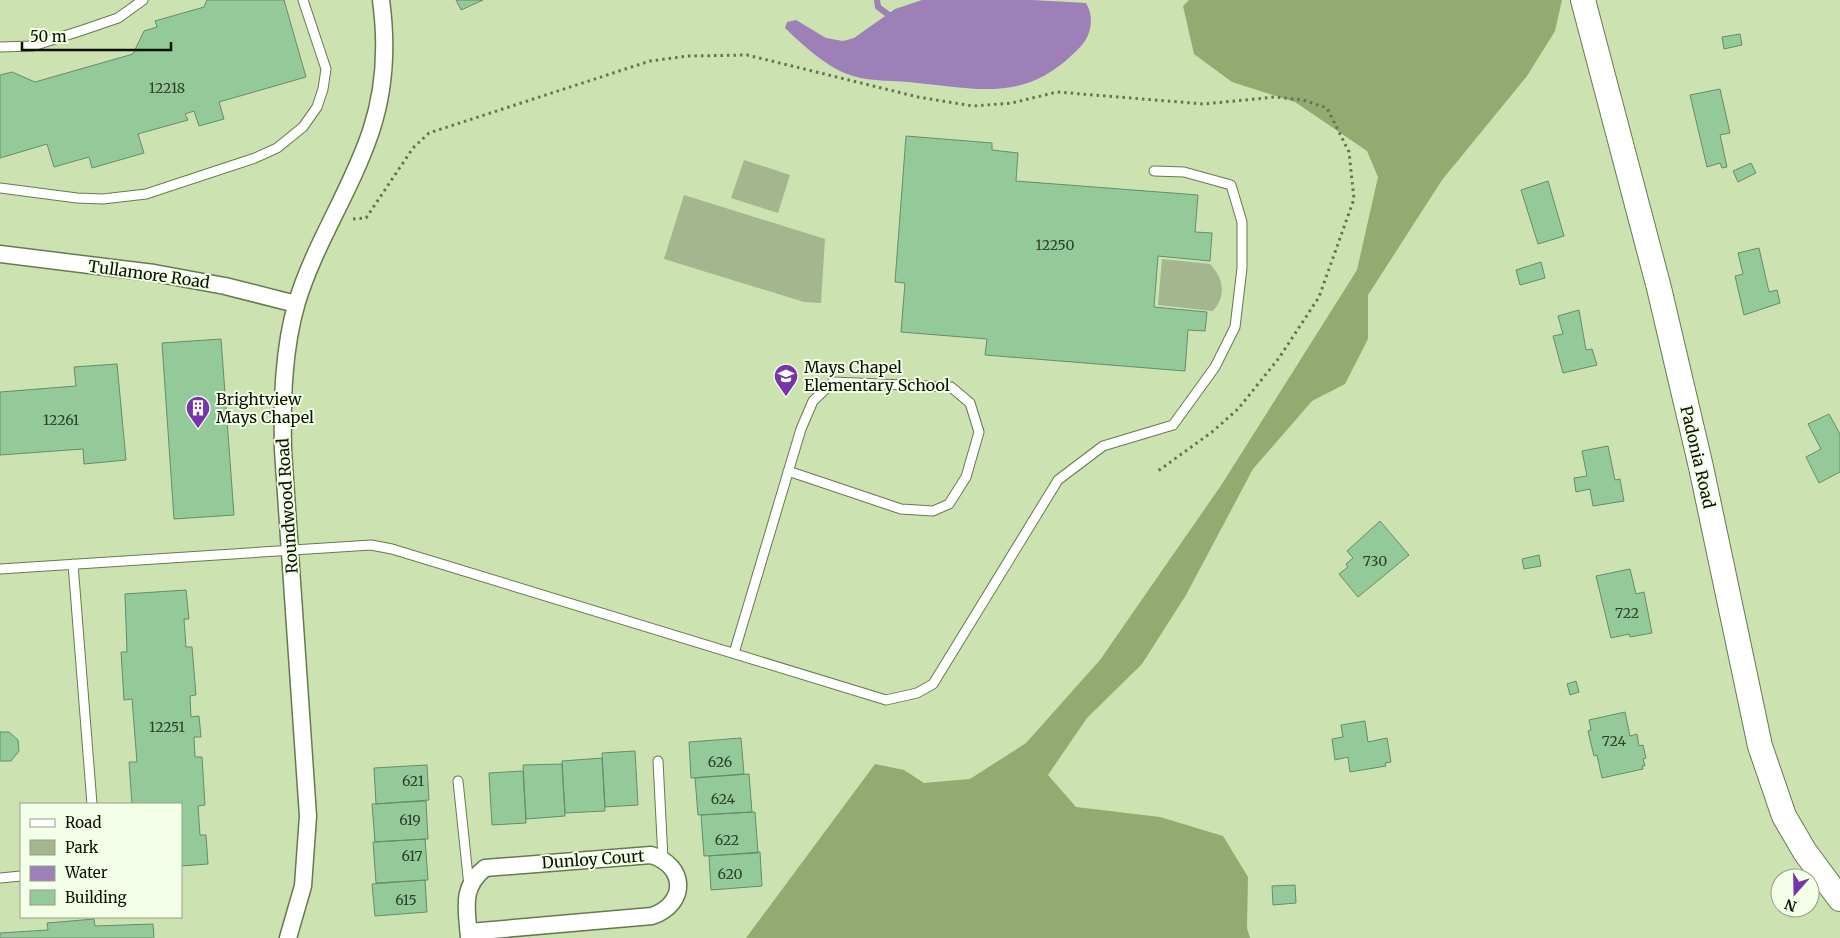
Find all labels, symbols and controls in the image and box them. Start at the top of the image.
scale bar [22,20,171,52]
text: 50 m [30,27,67,46]
house number: 12218 [149,79,185,97]
house number: 12250 [1036,236,1074,254]
street label: Tullamore Road [87,256,211,292]
place label: Mays Chapel Elementary School [804,357,950,395]
school or university icon: Mays Chapel Elementary School [773,363,799,397]
place label: Brightview Mays Chapel [216,389,314,427]
building icon: Brightview Mays Chapel [185,395,211,429]
street label: Padonia Road [1676,404,1720,511]
house number: 12261 [43,411,79,429]
street label: Roundwood Road [272,437,302,574]
house number: 730 [1363,552,1387,570]
house number: 722 [1615,604,1639,622]
house number: 12251 [149,718,185,736]
house number: 724 [1602,732,1627,750]
house number: 626 [708,753,732,771]
house number: 621 [402,772,424,790]
house number: 624 [711,790,736,808]
legend [20,803,182,918]
house number: 619 [399,811,421,829]
text: Road [65,813,101,832]
house number: 622 [715,831,739,849]
text: Park [65,838,99,857]
street label: Dunloy Court [541,845,646,873]
house number: 617 [401,847,423,865]
text: Water [64,863,108,882]
house number: 620 [718,865,742,883]
north arrow [1770,868,1820,918]
text: Building [65,888,127,907]
house number: 615 [395,891,417,909]
text: N [1782,895,1799,916]

